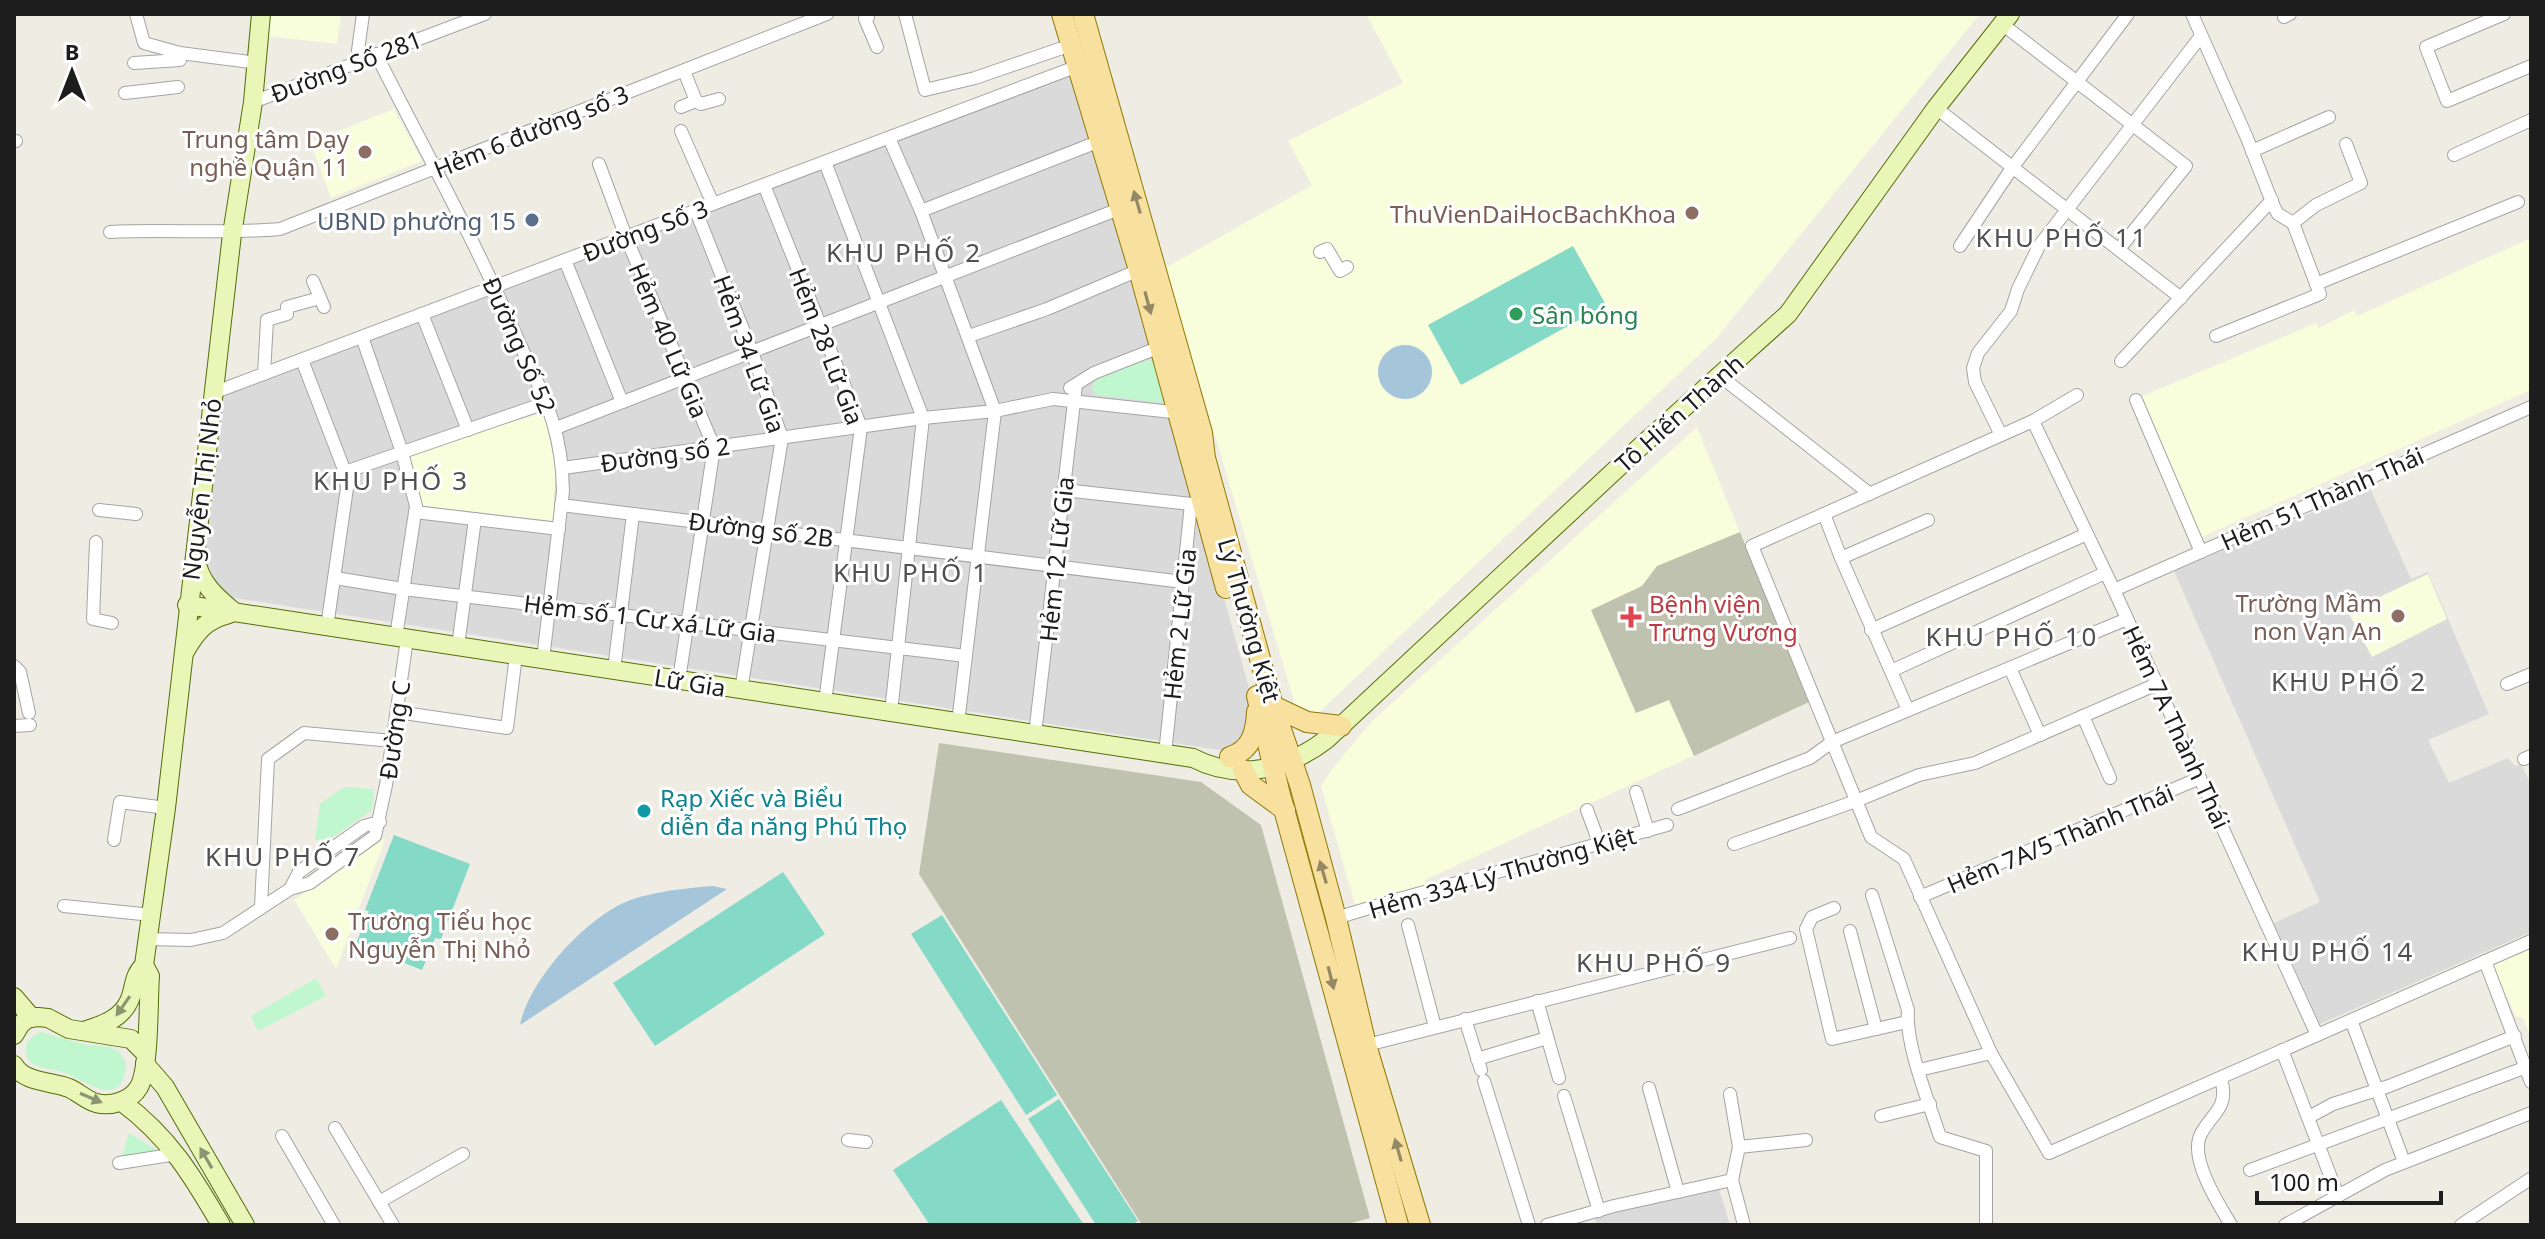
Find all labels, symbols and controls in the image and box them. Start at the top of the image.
street label: Đường Số 281 [266,22,426,110]
north arrow [32,32,112,112]
text: B [65,36,79,66]
street label: Hẻm 6 đường số 3 [429,77,633,185]
place label: Trung tâm Dạy nghề Quận 11 [182,122,350,183]
marker: Trung tâm Dạy nghề Quận 11 [356,143,374,161]
one-way arrow [1130,189,1143,213]
street label: Đường Số 3 [577,191,713,269]
place label: ThuVienDaiHocBachKhoa [1390,197,1676,230]
place label: UBND phường 15 [317,204,516,237]
marker: ThuVienDaiHocBachKhoa [1683,204,1701,222]
marker: UBND phường 15 [523,211,541,229]
district label: KHU PHỐ 11 [1976,219,2148,255]
district label: KHU PHỐ 2 [826,234,982,270]
street label: Hẻm 40 Lữ Gia [621,257,717,423]
street label: Hẻm 28 Lữ Gia [782,263,872,429]
street label: Hẻm 34 Lữ Gia [706,270,794,438]
street label: Đường Số 52 [475,272,565,418]
one-way arrow [1142,292,1155,316]
place label: Sân bóng [1532,298,1639,331]
marker: Sân bóng [1507,305,1525,323]
street label: Tô Hiến Thành [1608,346,1750,480]
street label: Nguyễn Thị Nhỏ [173,396,229,582]
street label: Đường số 2 [598,429,732,479]
street label: Hẻm 51 Thành Thái [2215,438,2429,558]
district label: KHU PHỐ 3 [313,462,469,498]
street label: Hẻm 12 Lữ Gia [1031,475,1081,643]
street label: Đường số 2B [687,504,835,554]
street label: Lý Thường Kiệt [1211,534,1289,706]
street label: Hẻm 2 Lữ Gia [1155,547,1203,701]
district label: KHU PHỐ 1 [833,554,989,590]
street label: Hẻm số 1 Cư xá Lữ Gia [522,586,778,650]
place label: Trường Mầm non Vạn An [2235,586,2382,647]
place label: Bệnh viện Trưng Vương [1649,587,1798,648]
marker: Bệnh viện Trưng Vương [1620,606,1642,628]
marker: Trường Mầm non Vạn An [2389,607,2407,625]
district label: KHU PHỐ 10 [1926,618,2098,654]
street label: Hẻm 7A Thành Thái [2115,620,2239,834]
street label: Lữ Gia [652,660,728,704]
district label: KHU PHỐ 2 [2271,663,2427,699]
street label: Đường C [371,678,417,782]
street label: Hẻm 7A/5 Thành Thái [1942,775,2178,901]
place label: Rạp Xiếc và Biểu diễn đa năng Phú Thọ [660,781,907,842]
marker: Rạp Xiếc và Biểu diễn đa năng Phú Thọ [635,802,653,820]
street label: Hẻm 334 Lý Thường Kiệt [1364,818,1640,926]
district label: KHU PHỐ 7 [205,838,361,874]
one-way arrow [1316,860,1329,884]
place label: Trường Tiểu học Nguyễn Thị Nhỏ [348,904,532,965]
marker: Trường Tiểu học Nguyễn Thị Nhỏ [323,925,341,943]
district label: KHU PHỐ 14 [2242,933,2414,969]
district label: KHU PHỐ 9 [1576,944,1732,980]
one-way arrow [1325,966,1337,991]
one-way arrow [115,995,131,1017]
one-way arrow [79,1092,103,1105]
one-way arrow [1391,1138,1404,1162]
one-way arrow [199,1146,213,1169]
scale bar [2257,1155,2441,1205]
text: 100 m [2269,1165,2339,1198]

